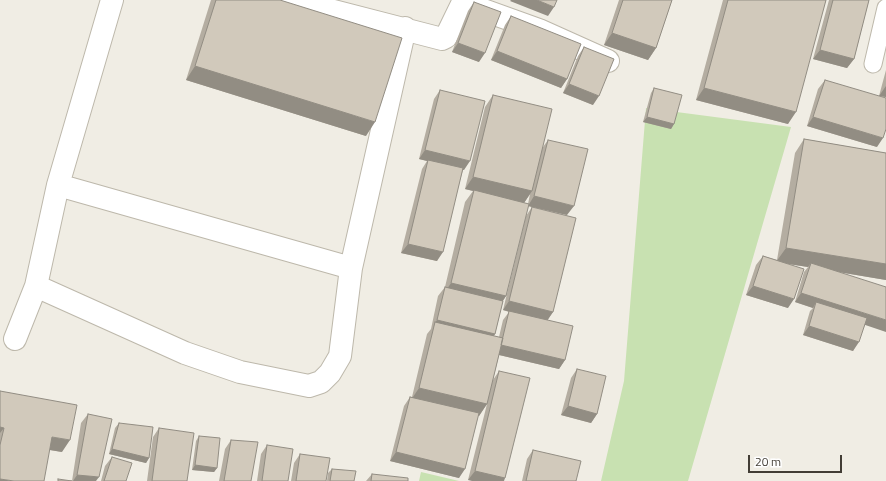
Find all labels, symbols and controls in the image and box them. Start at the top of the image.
scale bar [750,447,844,473]
text: 20 m [755,452,781,471]

